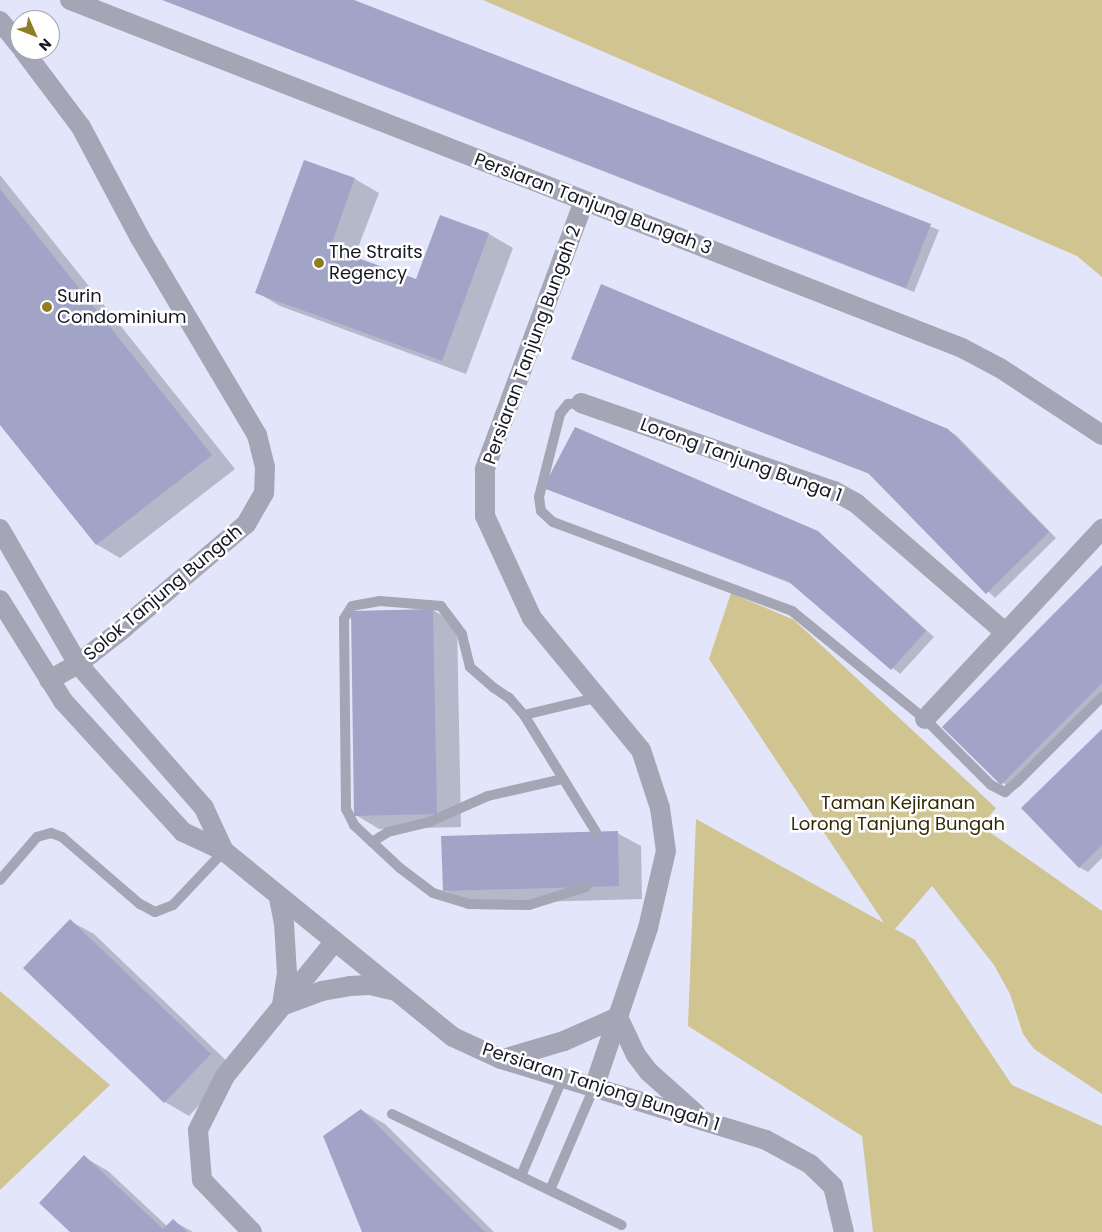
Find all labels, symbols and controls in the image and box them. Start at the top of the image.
north arrow [10,10,60,60]
text: N [34,34,56,55]
street label: Persiaran Tanjung Bungah 3 [471,149,715,259]
street label: Persiaran Tanjung Bungah 2 [479,223,585,467]
place label: The Straits Regency [329,242,423,284]
marker: The Straits Regency [313,257,325,269]
place label: Surin Condominium [57,286,187,328]
marker: Surin Condominium [41,301,53,313]
street label: Lorong Tanjung Bunga 1 [637,413,845,507]
street label: Solok Tanjung Bungah [79,520,247,666]
park label: Taman Kejiranan Lorong Tanjung Bungah [791,793,1005,836]
street label: Persiaran Tanjong Bungah 1 [480,1038,722,1136]

